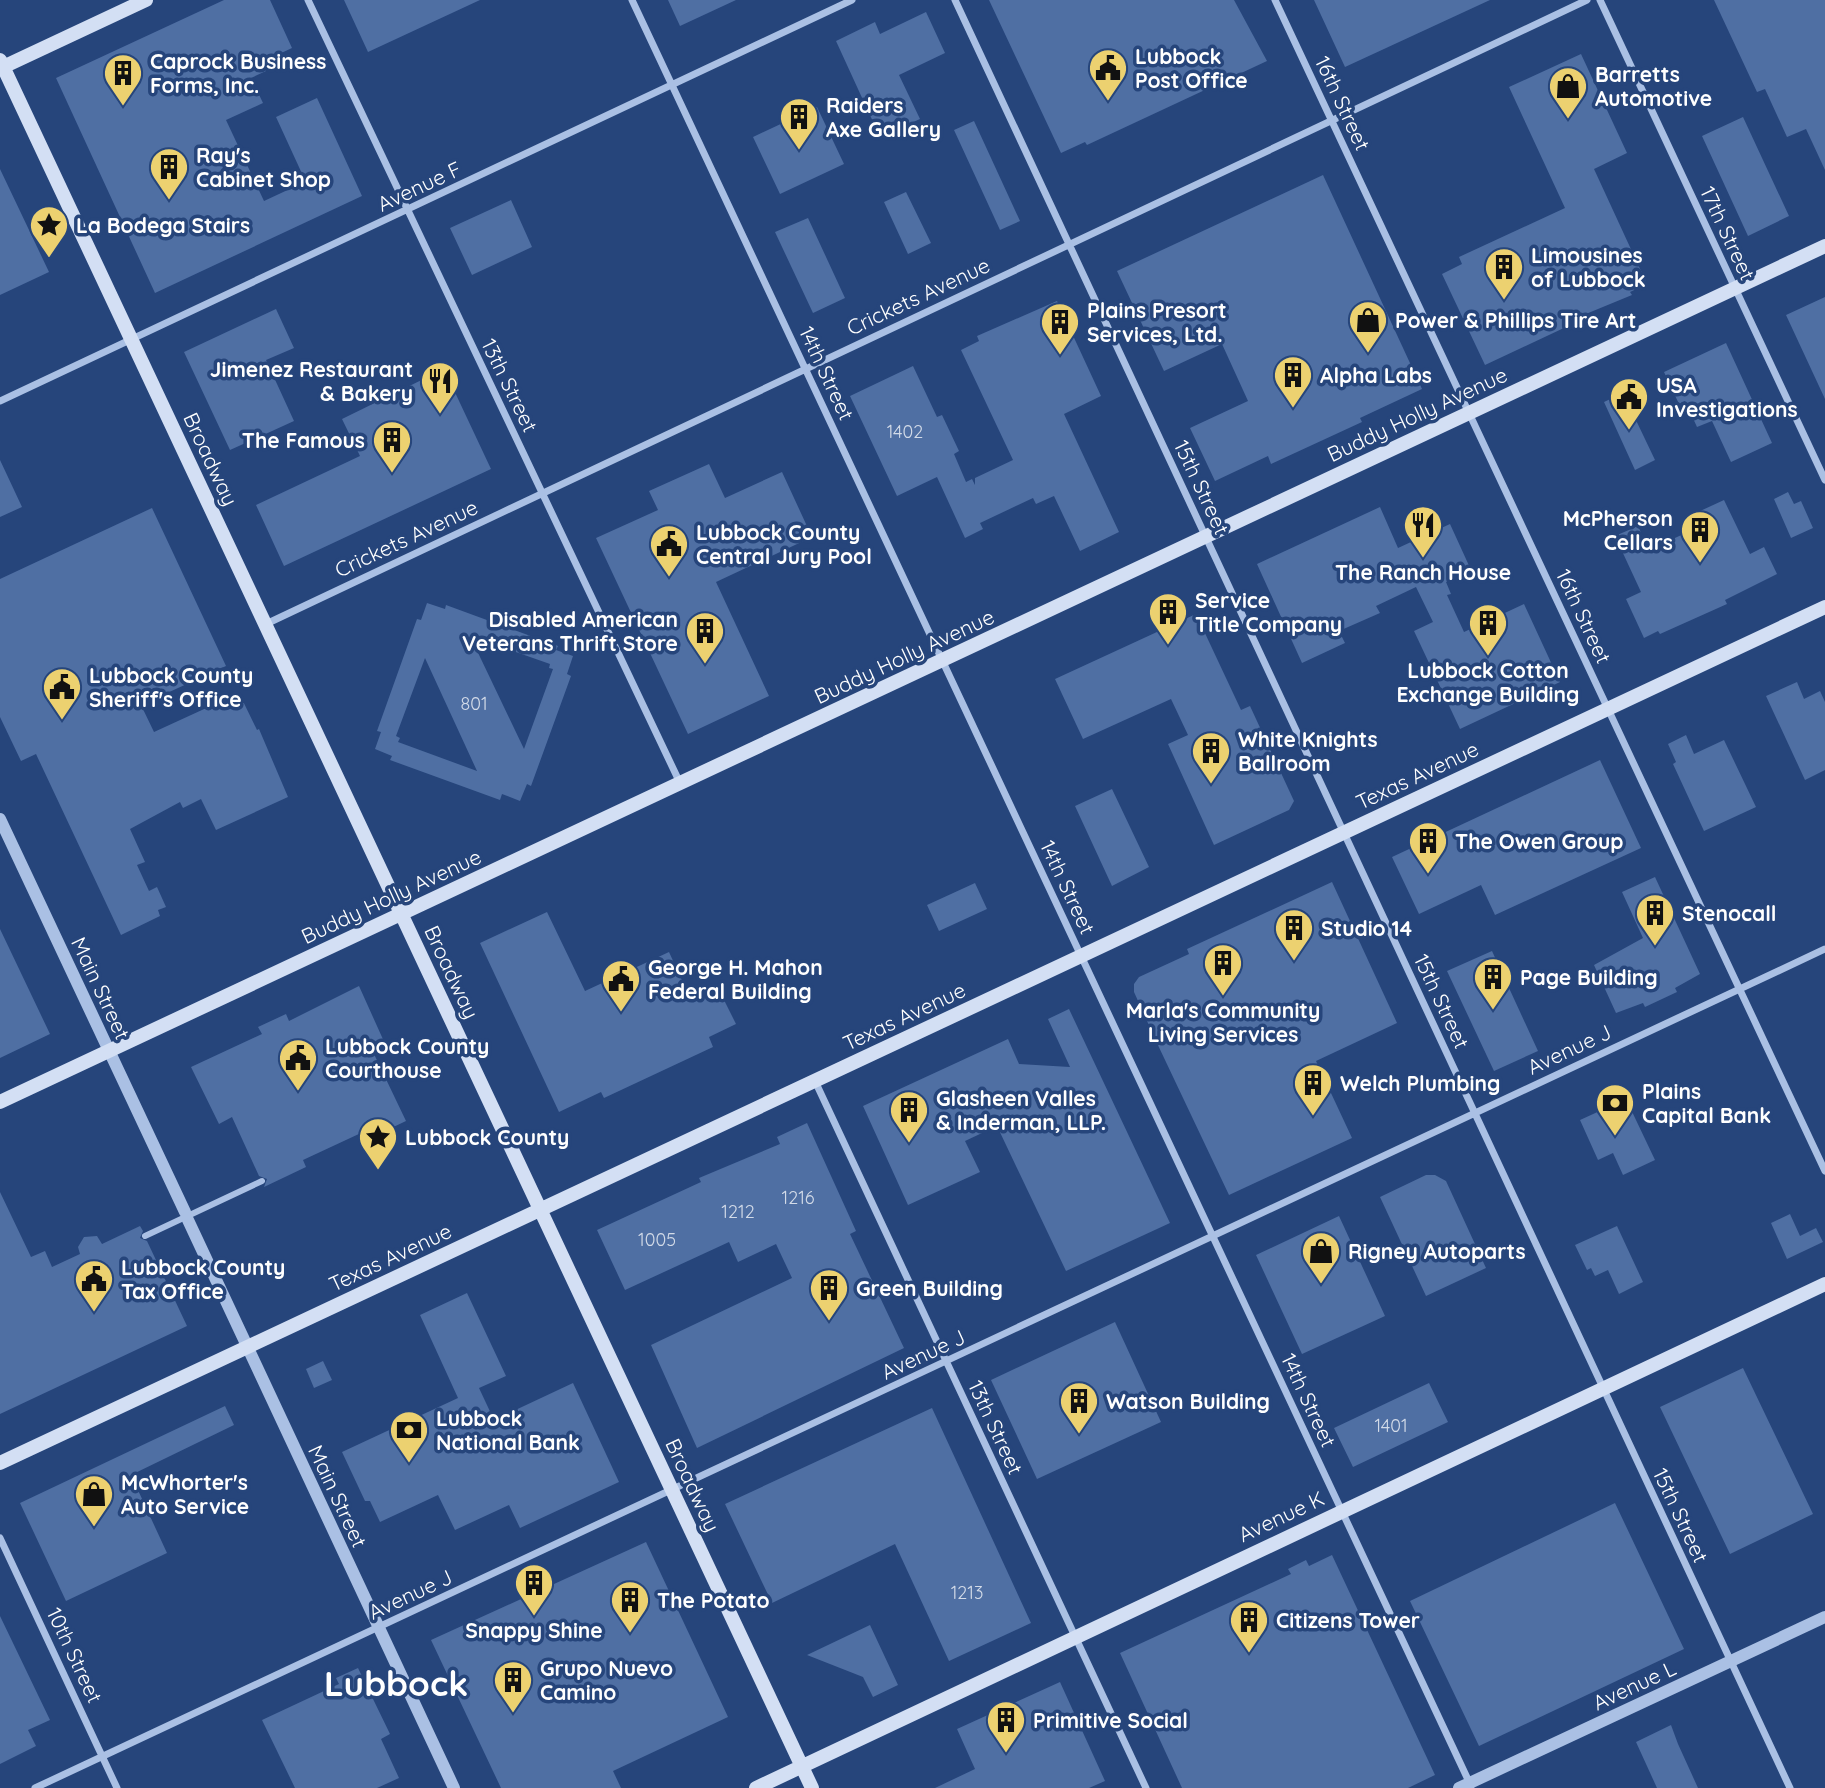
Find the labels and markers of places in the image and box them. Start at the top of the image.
place label: Lubbock Post Office [1135,43,1248,93]
public building icon: Lubbock Post Office [1087,47,1129,102]
place label: Caprock Business Forms, Inc. [150,48,326,98]
building icon: Caprock Business Forms, Inc. [102,52,144,107]
place label: Barretts Automotive [1595,61,1712,111]
shop icon: Barretts Automotive [1547,65,1589,120]
place label: Raiders Axe Gallery [826,92,941,142]
building icon: Raiders Axe Gallery [778,96,820,151]
place label: Ray's Cabinet Shop [196,142,331,192]
building icon: Ray's Cabinet Shop [148,146,190,201]
place icon: La Bodega Stairs [28,204,70,259]
place label: La Bodega Stairs [76,212,250,238]
place label: Limousines of Lubbock [1531,242,1646,292]
building icon: Limousines of Lubbock [1483,246,1525,301]
place label: Plains Presort Services, Ltd. [1087,297,1227,347]
shop icon: Power & Phillips Tire Art [1347,299,1389,354]
building icon: Plains Presort Services, Ltd. [1039,301,1081,356]
place label: Power & Phillips Tire Art [1395,307,1636,333]
building icon: Alpha Labs [1272,354,1314,409]
place label: Jimenez Restaurant & Bakery [210,356,413,406]
restaurant icon: Jimenez Restaurant & Bakery [419,360,461,415]
place label: Alpha Labs [1320,362,1432,388]
place label: USA Investigations [1656,372,1798,422]
public building icon: USA Investigations [1608,376,1650,431]
building icon: The Famous [371,419,413,474]
place label: The Famous [242,427,365,453]
restaurant icon: The Ranch House [1402,504,1444,559]
place label: McPherson Cellars [1563,505,1673,555]
building icon: McPherson Cellars [1679,509,1721,564]
place label: Lubbock County Central Jury Pool [696,519,872,569]
public building icon: Lubbock County Central Jury Pool [648,523,690,578]
place label: The Ranch House [1335,559,1511,585]
place label: Service Title Company [1195,587,1342,637]
building icon: Service Title Company [1147,591,1189,646]
building icon: Lubbock Cotton Exchange Building [1467,602,1509,657]
place label: Disabled American Veterans Thrift Store [462,606,678,656]
building icon: Disabled American Veterans Thrift Store [684,610,726,665]
place label: Lubbock Cotton Exchange Building [1397,657,1579,707]
place label: Lubbock County Sheriff's Office [89,662,253,712]
public building icon: Lubbock County Sheriff's Office [41,666,83,721]
place label: White Knights Ballroom [1238,726,1378,776]
building icon: White Knights Ballroom [1190,730,1232,785]
building icon: The Owen Group [1407,820,1449,875]
place label: The Owen Group [1455,828,1623,854]
building icon: Stenocall [1634,892,1676,947]
place label: Stenocall [1682,900,1776,926]
building icon: Studio 14 [1273,907,1315,962]
place label: Studio 14 [1321,915,1412,941]
building icon: Marla's Community Living Services [1202,942,1244,997]
place label: George H. Mahon Federal Building [648,954,823,1004]
building icon: Page Building [1472,956,1514,1011]
public building icon: George H. Mahon Federal Building [600,958,642,1013]
place label: Page Building [1520,964,1658,990]
place label: Marla's Community Living Services [1126,997,1320,1047]
place label: Lubbock County Courthouse [325,1033,489,1083]
public building icon: Lubbock County Courthouse [277,1037,319,1092]
building icon: Welch Plumbing [1292,1062,1334,1117]
place label: Welch Plumbing [1340,1070,1500,1096]
place label: Plains Capital Bank [1642,1078,1771,1128]
bank icon: Plains Capital Bank [1594,1082,1636,1137]
place label: Glasheen Valles & Inderman, LLP. [936,1085,1106,1135]
building icon: Glasheen Valles & Inderman, LLP. [888,1089,930,1144]
place icon: Lubbock County [357,1116,399,1171]
place label: Lubbock County [405,1124,569,1150]
shop icon: Rigney Autoparts [1300,1230,1342,1285]
place label: Rigney Autoparts [1348,1238,1526,1264]
place label: Lubbock County Tax Office [121,1254,285,1304]
public building icon: Lubbock County Tax Office [73,1258,115,1313]
building icon: Green Building [808,1267,850,1322]
place label: Green Building [856,1275,1003,1301]
building icon: Watson Building [1058,1380,1100,1435]
place label: Watson Building [1106,1388,1270,1414]
place label: Lubbock National Bank [436,1405,580,1455]
bank icon: Lubbock National Bank [388,1409,430,1464]
place label: McWhorter's Auto Service [121,1469,249,1519]
shop icon: McWhorter's Auto Service [73,1473,115,1528]
building icon: Snappy Shine [513,1562,555,1617]
building icon: The Potato [609,1579,651,1634]
place label: The Potato [657,1587,770,1613]
building icon: Citizens Tower [1228,1599,1270,1654]
place label: Citizens Tower [1276,1607,1420,1633]
place label: Snappy Shine [465,1617,603,1643]
place label: Grupo Nuevo Camino [540,1655,673,1705]
building icon: Grupo Nuevo Camino [492,1659,534,1714]
building icon: Primitive Social [985,1699,1027,1754]
place label: Primitive Social [1033,1707,1188,1733]

